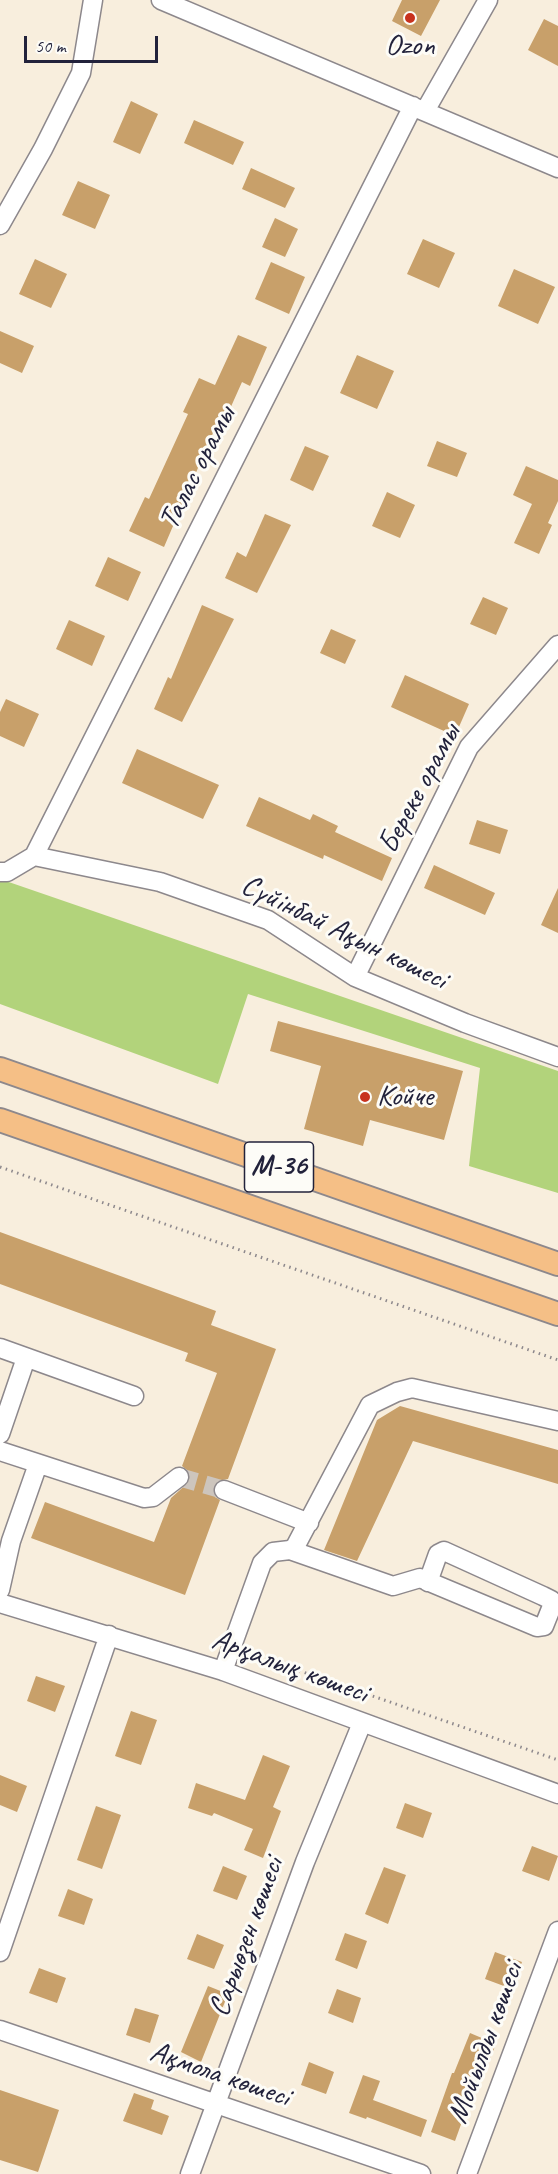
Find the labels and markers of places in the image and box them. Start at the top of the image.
marker: Ozon [403,11,417,25]
place label: Ozon [385,28,435,64]
place label: Койче [377,1079,433,1115]
marker: Койче [358,1090,372,1104]

